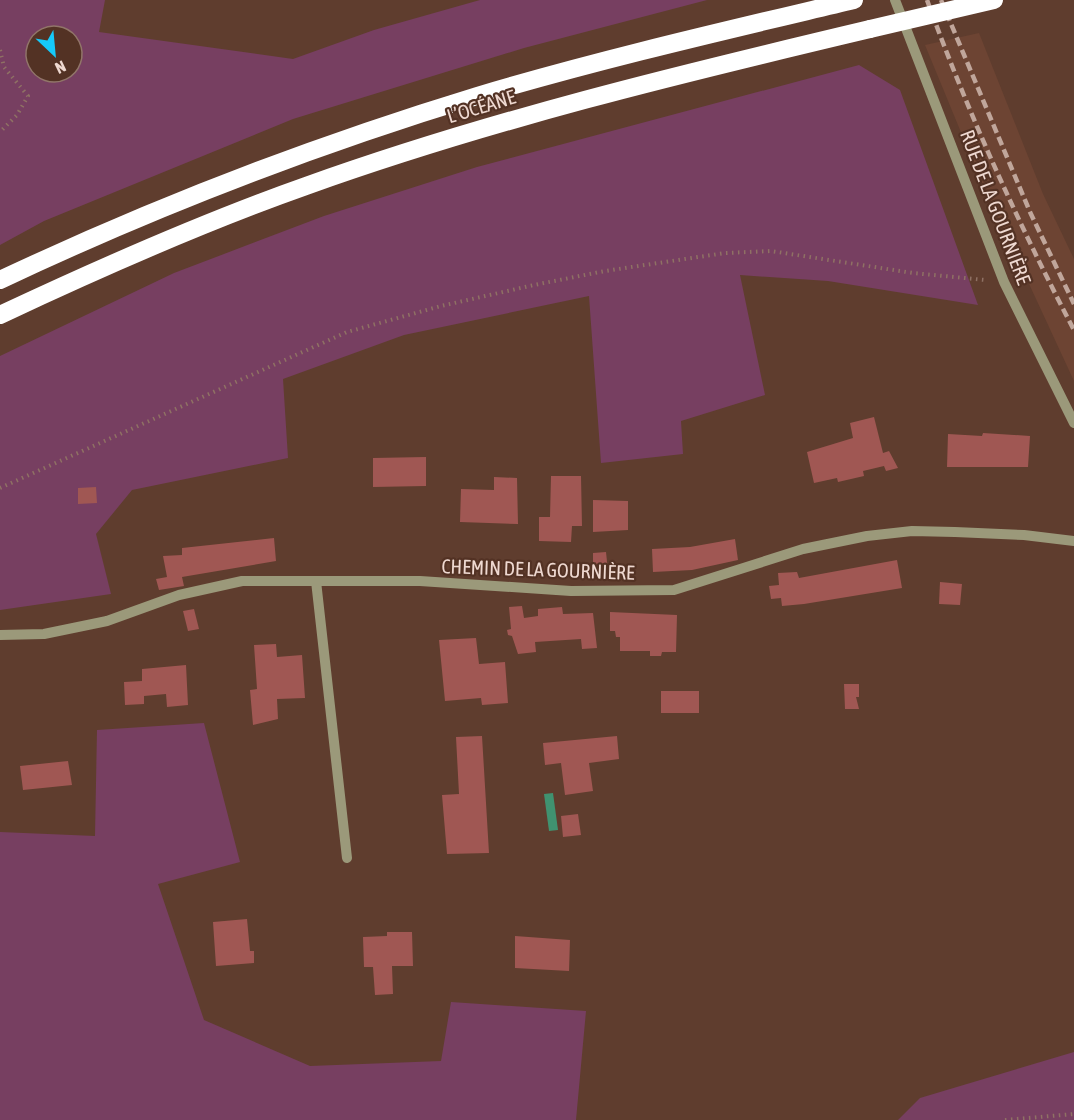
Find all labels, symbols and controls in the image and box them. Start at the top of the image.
north arrow [24,24,84,84]
text: N [52,57,69,78]
street label: L’OCÉANE [444,85,519,127]
street label: RUE DE LA GOURNIÈRE [956,126,1036,288]
street label: CHEMIN DE LA GOURNIÈRE [441,554,635,584]

